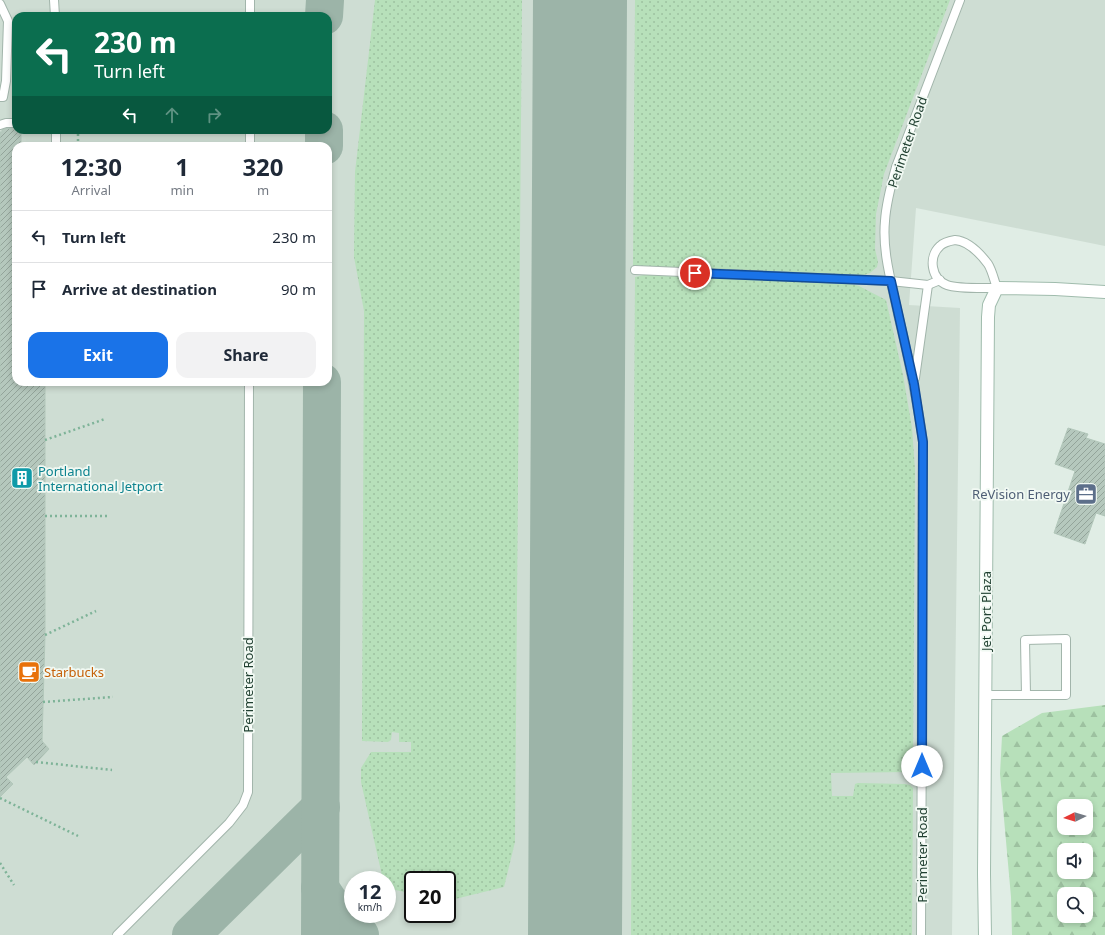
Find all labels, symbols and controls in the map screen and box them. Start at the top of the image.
text: 230 m [94,23,177,61]
icon: left [28,28,80,80]
text: Turn left [94,59,165,83]
street label: Perimeter Road [883,94,931,190]
icon: left [119,104,141,126]
icon: ahead [161,104,183,126]
icon: right [203,104,225,126]
text: 12:30 [60,150,122,183]
text: 1 [175,150,189,183]
text: 320 [242,150,284,183]
text: Arrival [71,181,111,199]
text: min [170,181,194,199]
text: m [257,181,269,199]
icon: left [28,226,50,248]
text: Turn left [62,227,126,247]
text: 230 m [272,227,316,247]
pin [678,256,712,290]
icon: arrive [684,262,706,284]
icon: arrive [28,278,50,300]
text: Arrive at destination [62,279,217,299]
text: 90 m [281,279,316,299]
button: Exit [28,332,168,378]
button: Share [176,332,316,378]
place label: Portland International Jetport [38,462,163,495]
building icon: Portland International Jetport [9,465,35,491]
office icon: ReVision Energy [1073,481,1099,507]
place label: ReVision Energy [972,485,1070,503]
street label: Jet Port Plaza [977,571,995,653]
street label: Perimeter Road [239,637,257,733]
cafe icon: Starbucks [16,659,42,685]
place label: Starbucks [44,663,104,681]
position arrow [901,745,943,787]
north arrow [1057,799,1093,835]
map controls [1057,799,1093,923]
street label: Perimeter Road [913,807,931,903]
button: sound [1057,843,1093,879]
speed limit sign: 20 [404,871,456,923]
text: 12 [359,878,381,905]
button: search [1057,887,1093,923]
text: km/h [358,900,382,914]

